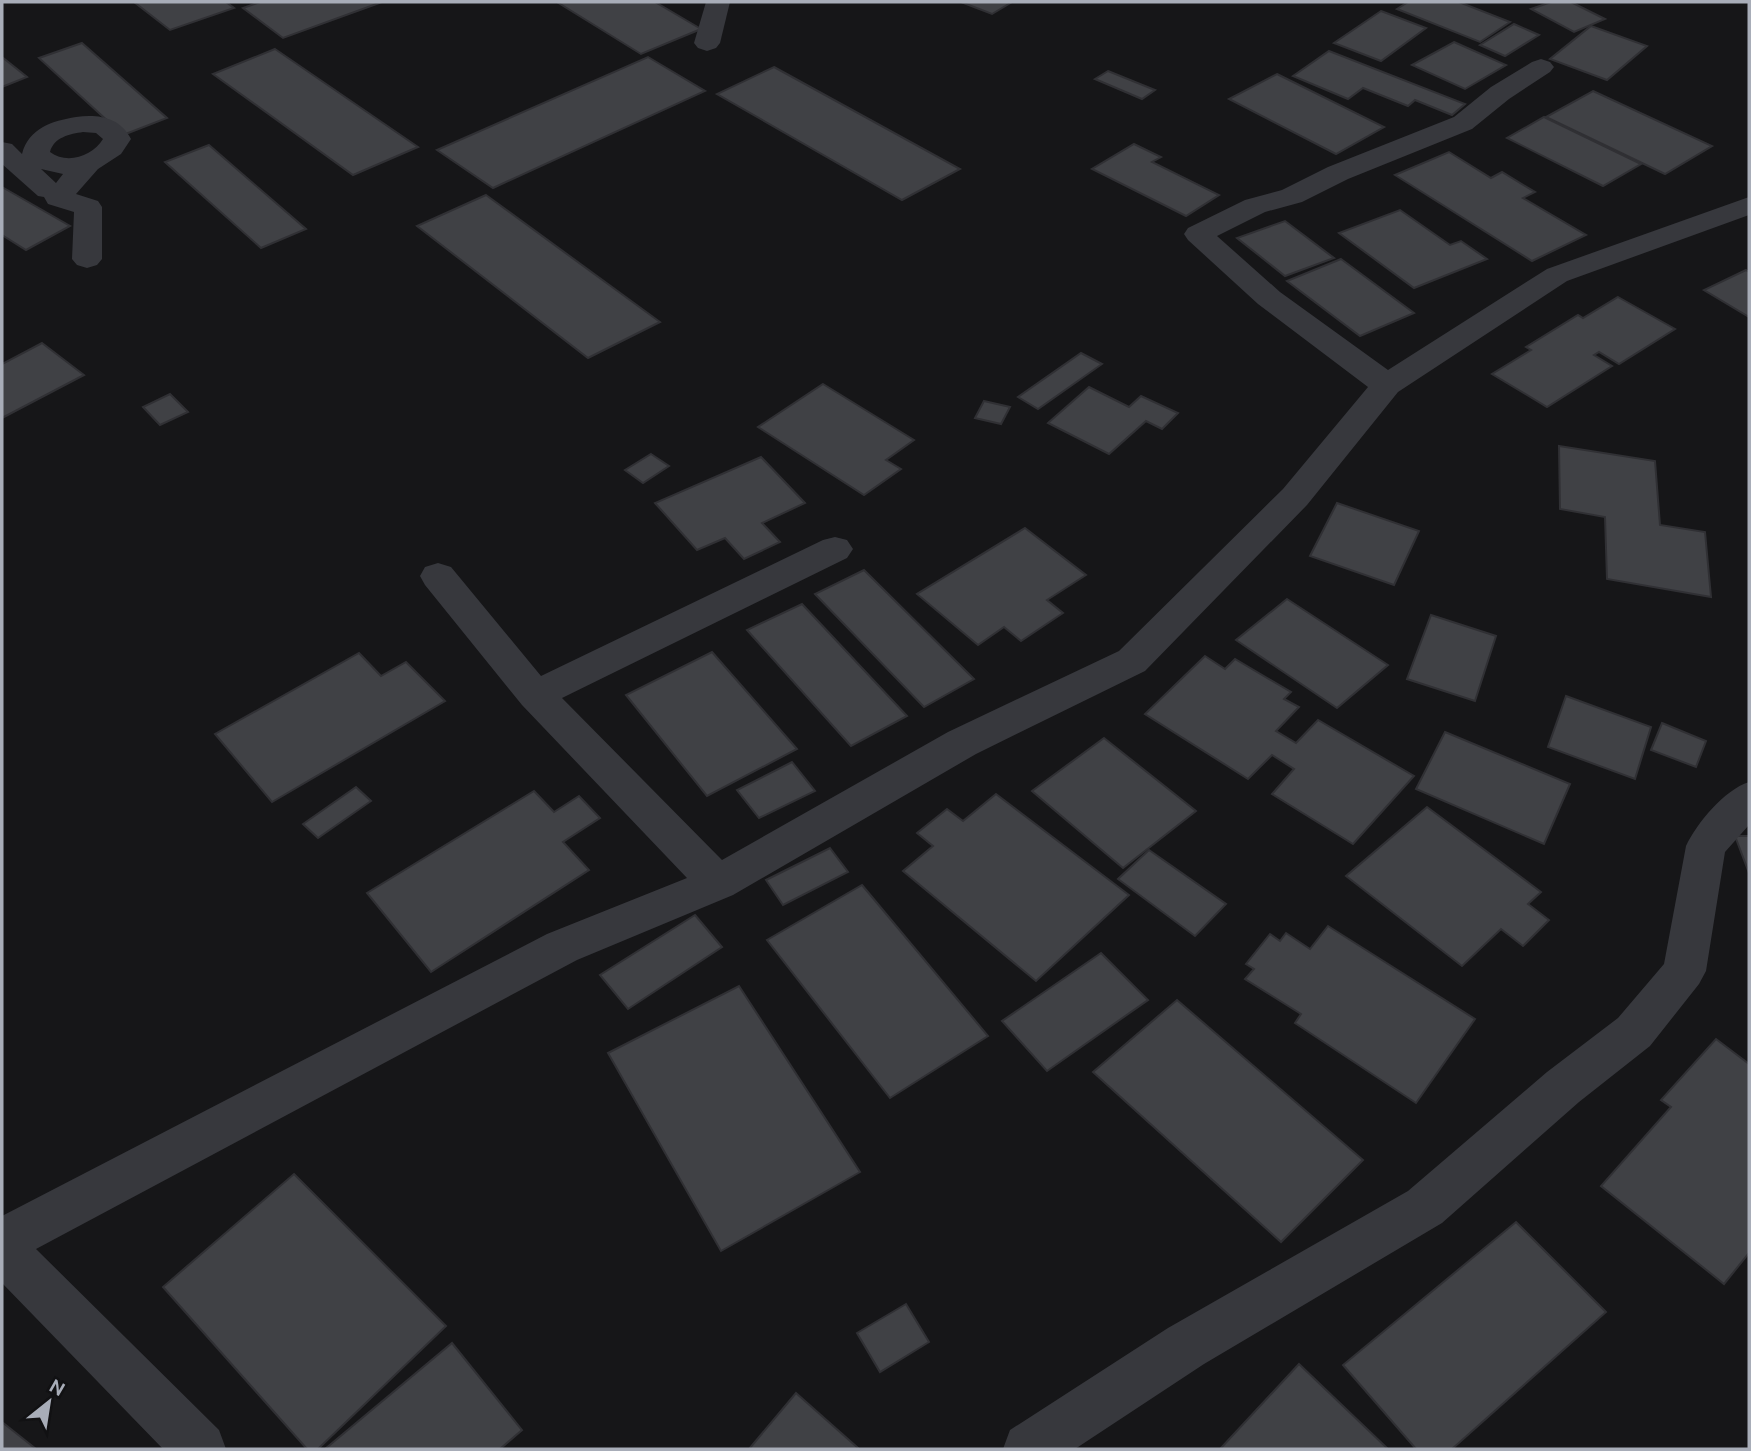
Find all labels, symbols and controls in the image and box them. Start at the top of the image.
north arrow [14,1367,84,1437]
text: N [46,1374,69,1400]

